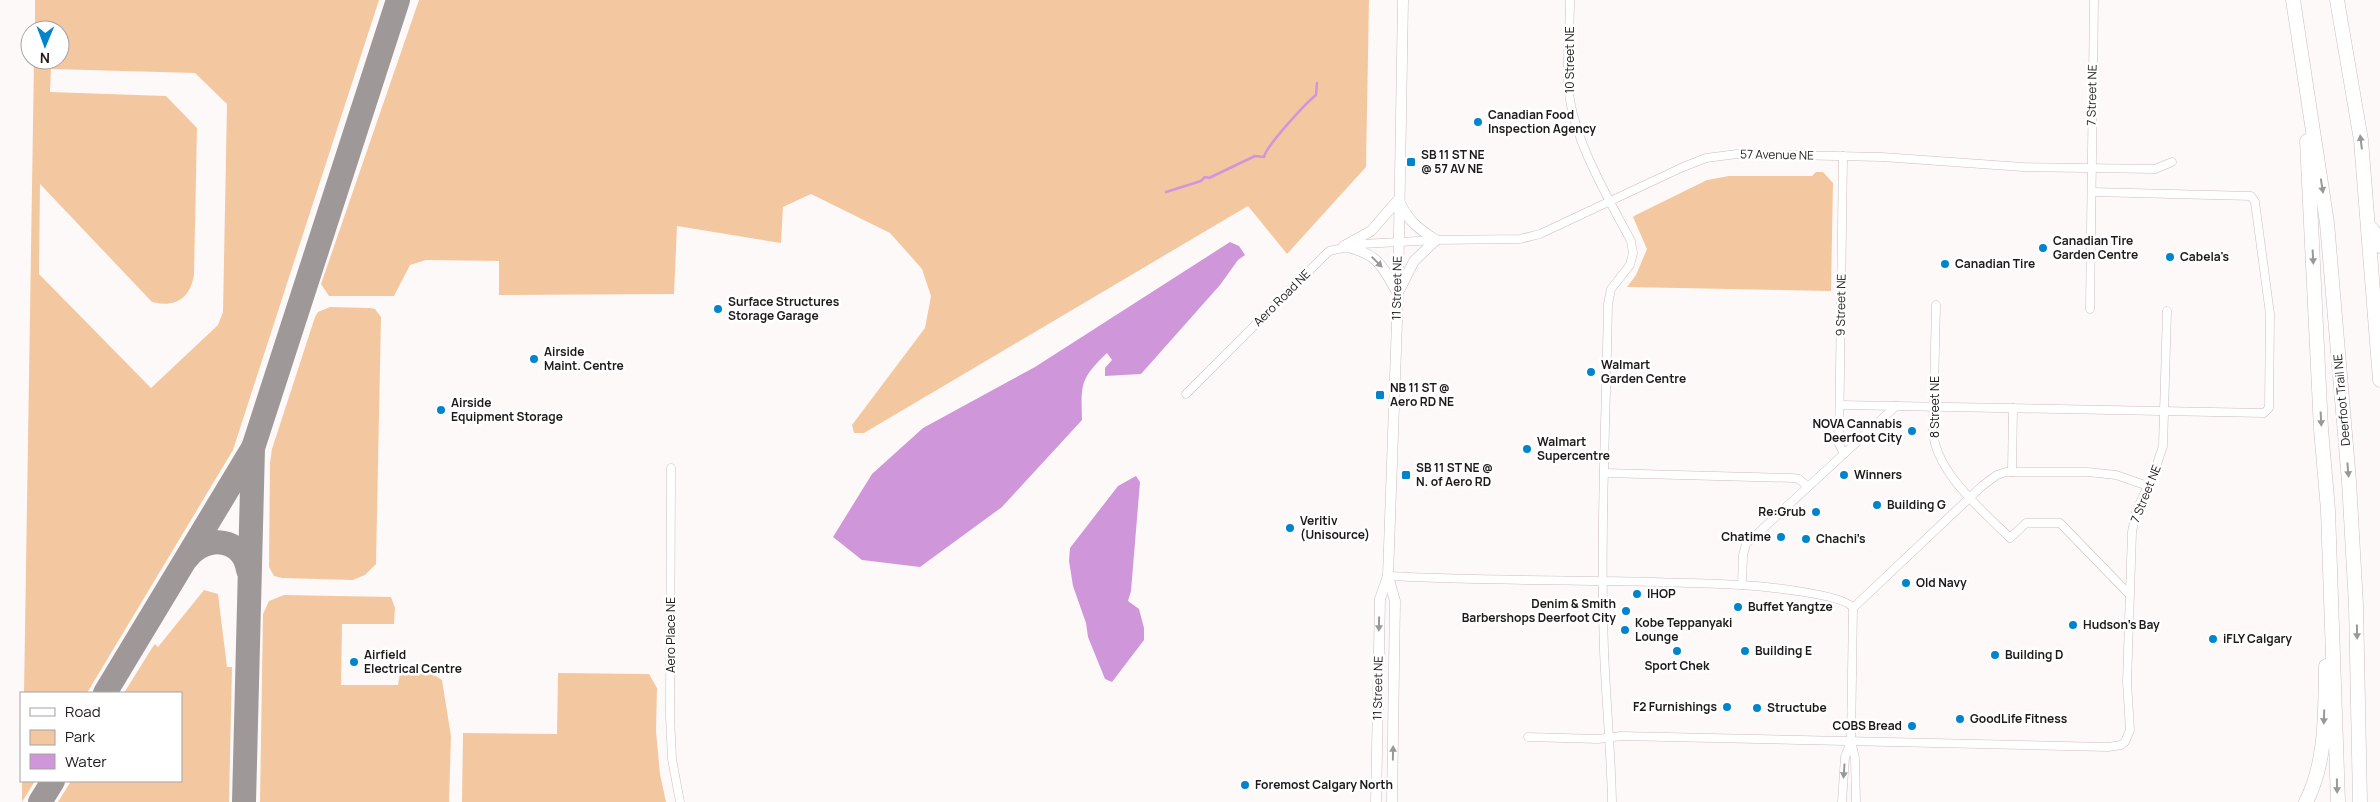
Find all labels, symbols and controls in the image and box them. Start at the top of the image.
north arrow [20,20,70,70]
street label: 10 Street NE [1561,26,1578,94]
text: N [40,49,50,68]
street label: 7 Street NE [2082,64,2101,126]
place label: Canadian Food Inspection Agency [1488,106,1596,137]
marker: Canadian Food Inspection Agency [1472,116,1484,128]
one-way arrow [2357,134,2365,150]
street label: 57 Avenue NE [1740,145,1814,164]
place label: SB 11 ST NE @ 57 AV NE [1421,146,1485,177]
marker: SB 11 ST NE @ 57 AV NE [1405,156,1417,168]
one-way arrow [2318,179,2326,195]
place label: Canadian Tire Garden Centre [2053,232,2138,263]
marker: Canadian Tire Garden Centre [2037,242,2049,254]
place label: Cabela's [2180,248,2230,265]
one-way arrow [2309,249,2317,265]
marker: Cabela's [2164,251,2176,263]
street label: 11 Street NE [1387,255,1406,320]
place label: Canadian Tire [1955,255,2035,272]
one-way arrow [1371,256,1383,268]
marker: Canadian Tire [1939,258,1951,270]
street label: Aero Road NE [1249,265,1314,330]
street label: 9 Street NE [1831,273,1850,336]
place label: Surface Structures Storage Garage [728,293,840,324]
marker: Surface Structures Storage Garage [712,303,724,315]
place label: Airside Maint. Centre [544,343,624,374]
marker: Airside Maint. Centre [528,353,540,365]
street label: Deerfoot Trail NE [2329,353,2354,447]
place label: Walmart Garden Centre [1601,356,1686,387]
marker: Walmart Garden Centre [1585,366,1597,378]
street label: 8 Street NE [1926,376,1943,438]
place label: NB 11 ST @ Aero RD NE [1390,379,1454,410]
marker: NB 11 ST @ Aero RD NE [1374,389,1386,401]
place label: Airside Equipment Storage [451,394,563,425]
marker: Airside Equipment Storage [435,404,447,416]
one-way arrow [2317,412,2325,428]
place label: NOVA Cannabis Deerfoot City [1813,415,1902,446]
marker: NOVA Cannabis Deerfoot City [1906,425,1918,437]
place label: Walmart Supercentre [1537,433,1610,464]
marker: Walmart Supercentre [1521,443,1533,455]
place label: SB 11 ST NE @ N. of Aero RD [1416,459,1493,490]
street label: 7 Street NE [2126,462,2165,525]
one-way arrow [2344,462,2352,478]
place label: Winners [1854,466,1903,483]
marker: SB 11 ST NE @ N. of Aero RD [1400,469,1412,481]
marker: Winners [1838,469,1850,481]
place label: Building G [1887,496,1946,513]
marker: Building G [1871,499,1883,511]
place label: Re:Grub [1758,503,1806,520]
marker: Re:Grub [1810,506,1822,518]
place label: Veritiv (Unisource) [1300,512,1370,543]
marker: Veritiv (Unisource) [1284,522,1296,534]
place label: Chatime [1721,528,1771,545]
place label: Chachi’s [1816,530,1866,547]
marker: Chatime [1775,531,1787,543]
marker: Chachi’s [1800,533,1812,545]
place label: Old Navy [1916,574,1967,591]
marker: Old Navy [1900,577,1912,589]
place label: IHOP [1647,585,1676,602]
marker: IHOP [1631,588,1643,600]
place label: Denim & Smith Barbershops Deerfoot City [1462,595,1616,626]
street label: Aero Place NE [662,597,679,673]
place label: Buffet Yangtze [1748,598,1833,615]
marker: Buffet Yangtze [1732,601,1744,613]
marker: Denim & Smith Barbershops Deerfoot City [1620,605,1632,617]
place label: Kobe Teppanyaki Lounge [1635,614,1732,645]
one-way arrow [1375,616,1383,632]
place label: Hudson's Bay [2083,616,2160,633]
marker: Hudson's Bay [2067,619,2079,631]
marker: Kobe Teppanyaki Lounge [1619,624,1631,636]
one-way arrow [2353,625,2361,641]
place label: iFLY Calgary [2223,630,2292,647]
marker: iFLY Calgary [2207,633,2219,645]
place label: Building E [1755,642,1812,659]
marker: Sport Chek [1671,645,1683,657]
marker: Building E [1739,645,1751,657]
place label: Airfield Electrical Centre [364,646,462,677]
place label: Building D [2005,646,2063,663]
marker: Building D [1989,649,2001,661]
street label: 11 Street NE [1368,655,1387,720]
marker: Airfield Electrical Centre [348,656,360,668]
place label: Sport Chek [1644,657,1710,674]
legend [20,692,182,782]
place label: F2 Furnishings [1633,698,1717,715]
place label: Structube [1767,699,1827,716]
text: Road [65,701,101,722]
marker: F2 Furnishings [1721,701,1733,713]
marker: Structube [1751,702,1763,714]
one-way arrow [2320,709,2328,725]
place label: GoodLife Fitness [1970,710,2068,727]
marker: GoodLife Fitness [1954,713,1966,725]
place label: COBS Bread [1833,717,1902,734]
marker: COBS Bread [1906,720,1918,732]
text: Park [65,726,95,747]
one-way arrow [1389,745,1397,761]
text: Water [65,751,107,772]
one-way arrow [1840,763,1848,779]
place label: Foremost Calgary North [1255,776,1393,793]
marker: Foremost Calgary North [1239,779,1251,791]
one-way arrow [2333,779,2341,795]

